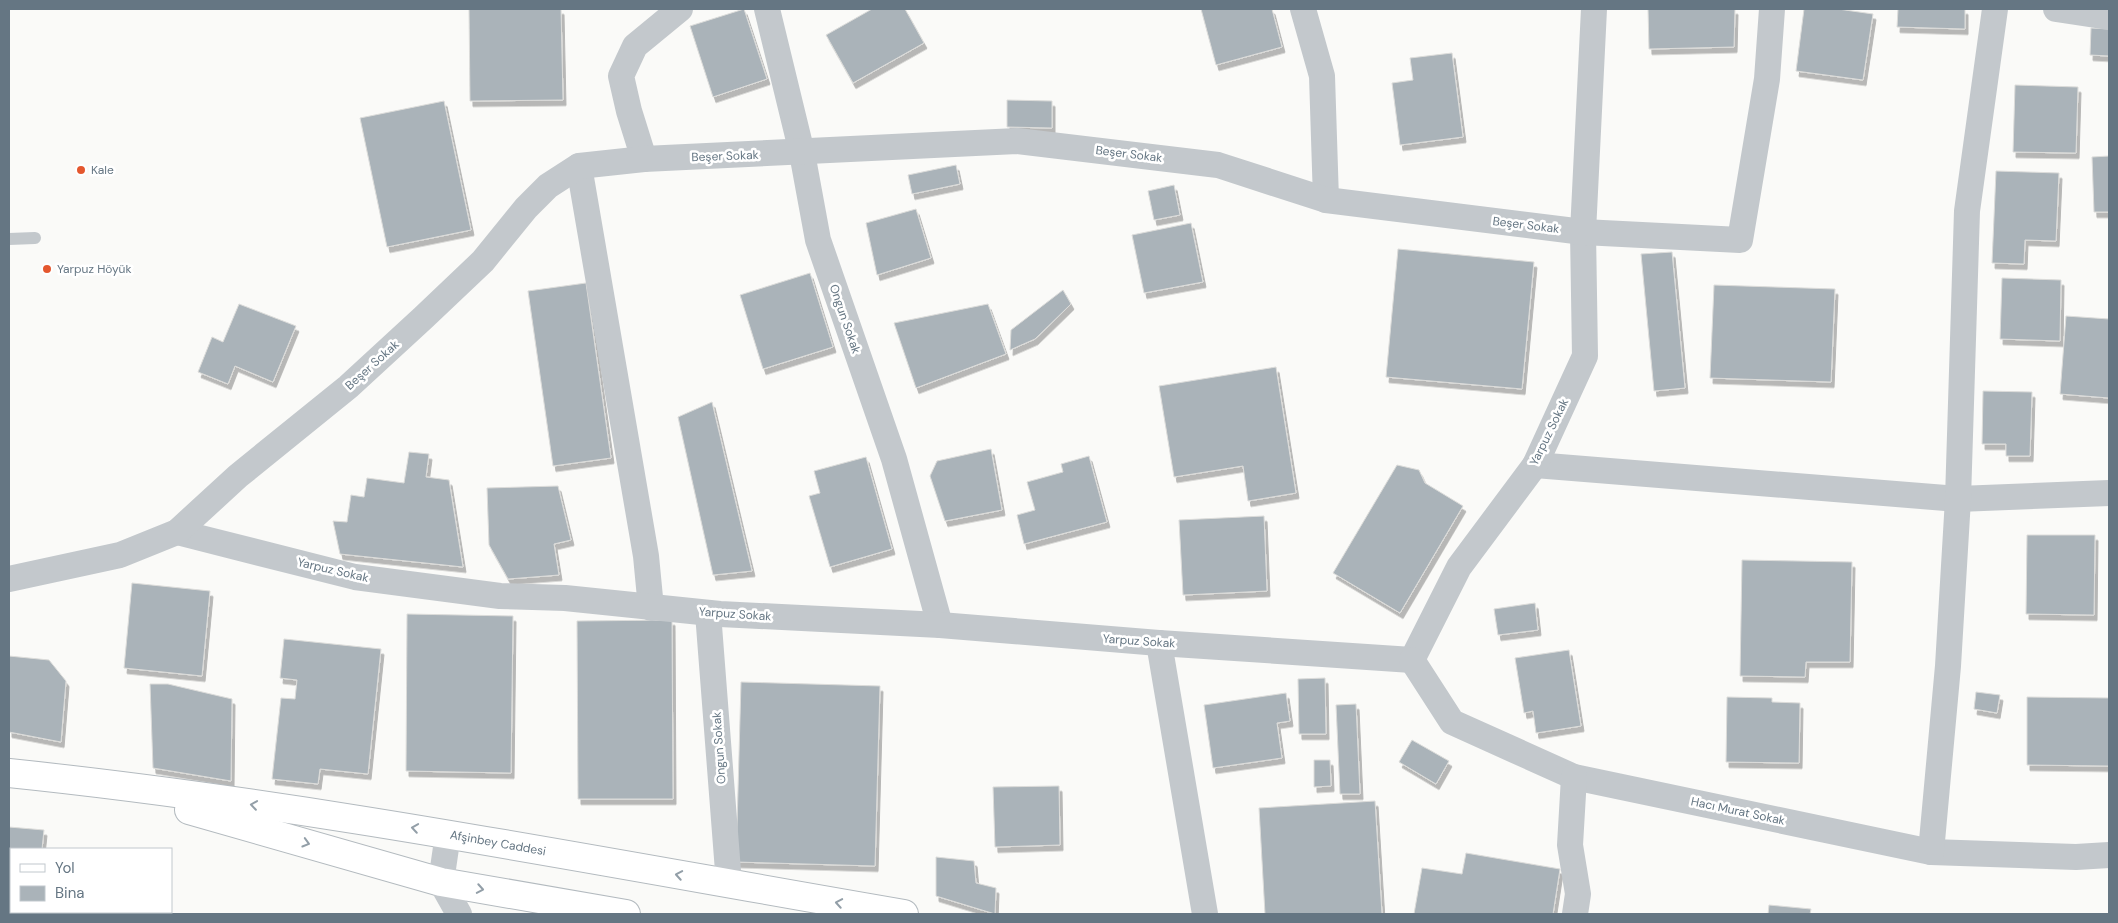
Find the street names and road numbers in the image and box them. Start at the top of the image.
street label: Beşer Sokak [1095,142,1163,166]
street label: Beşer Sokak [691,147,759,165]
street label: Beşer Sokak [1492,213,1560,237]
street label: Ongun Sokak [826,282,864,356]
street label: Beşer Sokak [342,337,402,393]
street label: Yarpuz Sokak [1526,396,1572,468]
street label: Yarpuz Sokak [296,554,370,586]
street label: Yarpuz Sokak [698,603,772,625]
street label: Yarpuz Sokak [1102,630,1176,652]
street label: Ongun Sokak [708,711,730,785]
street label: Hacı Murat Sokak [1690,793,1786,829]
street label: Afşinbey Caddesi [449,827,547,859]

